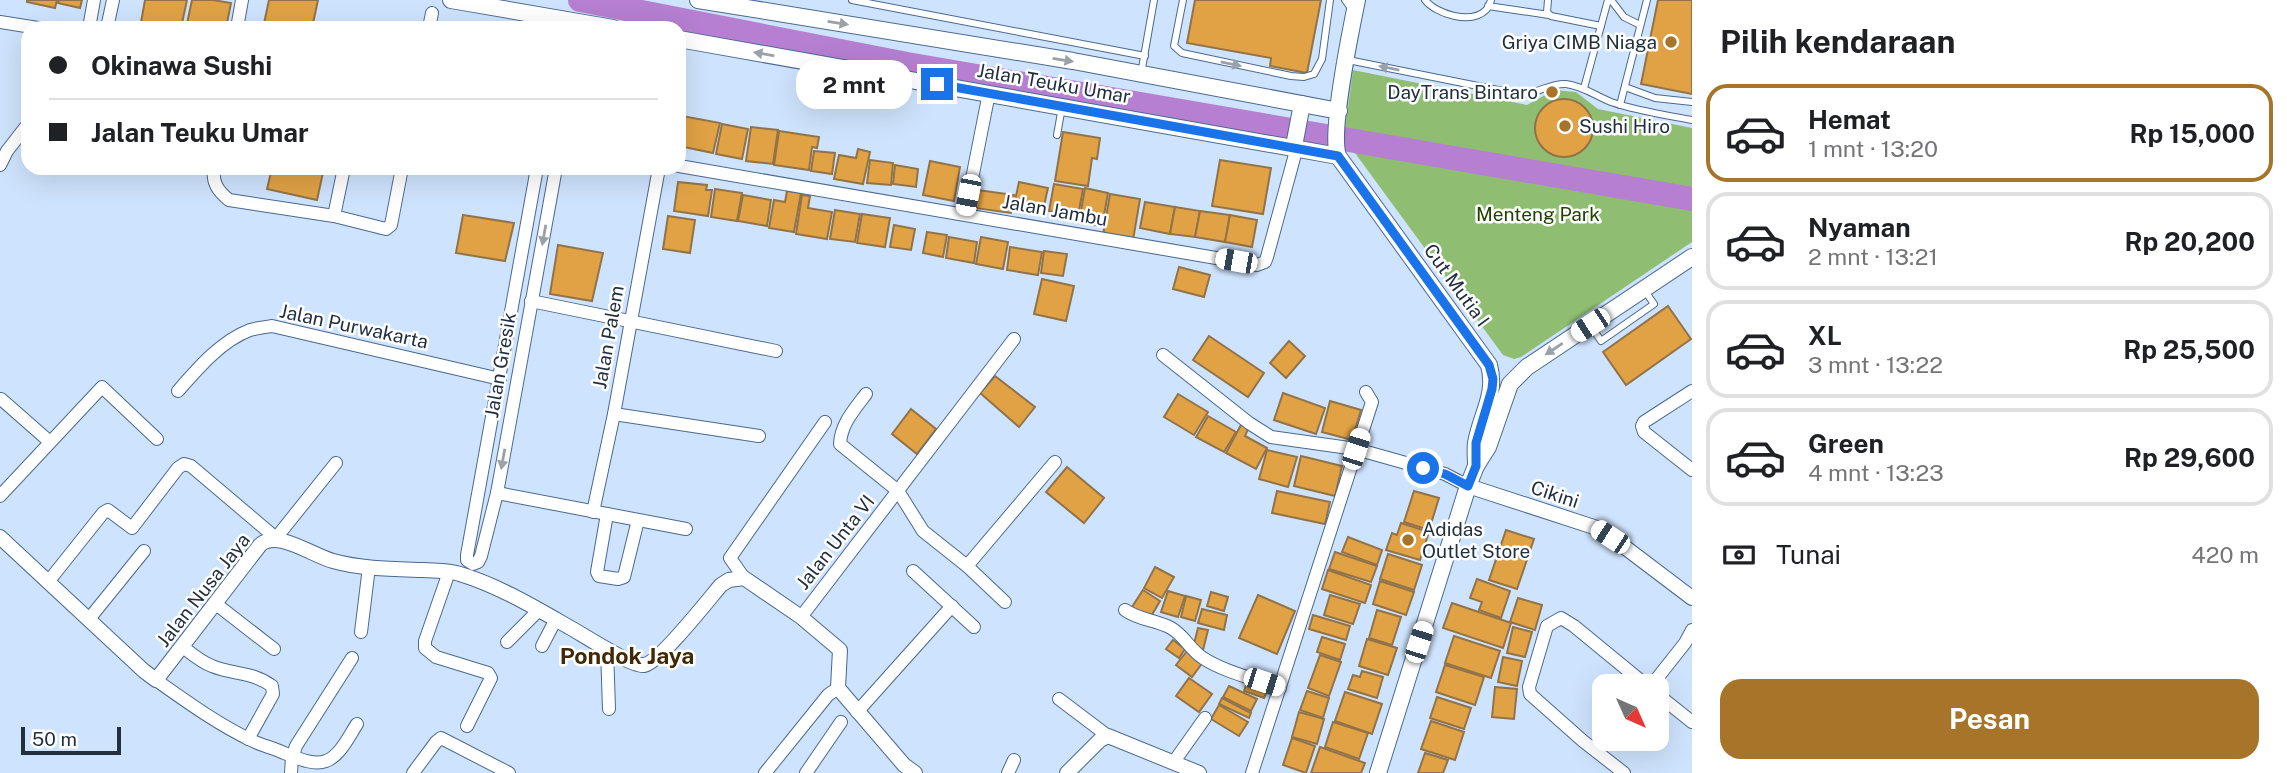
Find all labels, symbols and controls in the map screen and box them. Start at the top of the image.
one-way arrow [827,18,849,29]
text: Pilih kendaraan [1720,23,1955,60]
place label: Griya CIMB Niaga [1502,31,1657,53]
marker: Griya CIMB Niaga [1663,34,1679,50]
one-way arrow [753,48,775,59]
text: Okinawa Sushi [91,50,272,81]
one-way arrow [1052,55,1074,66]
street label: Jalan Teuku Umar [976,59,1132,107]
one-way arrow [1220,59,1242,70]
callout: 2 mnt [797,60,912,108]
one-way arrow [1378,63,1400,74]
route end [921,68,953,100]
text: 2 mnt [822,71,886,98]
place label: DayTrans Bintaro [1387,81,1538,103]
marker: DayTrans Bintaro [1544,84,1560,100]
icon: car [1724,102,1787,165]
text: Hemat [1808,104,1891,135]
place label: Sushi Hiro [1579,115,1670,137]
text: Jalan Teuku Umar [91,117,309,148]
marker: Sushi Hiro [1557,118,1573,134]
text: Rp 15,000 [2129,118,2255,149]
text: 1 mnt · 13:20 [1808,135,1938,162]
car [954,172,983,218]
street label: Jalan Jambu [1001,190,1109,230]
park label: Menteng Park [1476,203,1600,225]
icon: car [1724,210,1787,273]
text: Nyaman [1808,212,1911,243]
one-way arrow [538,224,549,246]
text: Rp 20,200 [2124,226,2255,257]
street label: Cut Mutia I [1420,239,1494,331]
text: 2 mnt · 13:21 [1808,243,1938,270]
car [1214,247,1259,275]
street label: Jalan Palem [588,284,628,390]
street label: Jalan Purwakarta [278,299,430,353]
car [1567,305,1614,345]
street label: Jalan Gresik [480,310,520,419]
icon: car [1724,318,1787,381]
text: XL [1808,320,1842,351]
text: Rp 25,500 [2123,334,2255,365]
one-way arrow [1544,343,1563,356]
text: 3 mnt · 13:22 [1808,351,1943,378]
car [1340,426,1373,472]
icon: car [1724,426,1787,489]
text: Green [1808,428,1884,459]
text: Rp 29,600 [2124,442,2255,473]
one-way arrow [497,448,508,470]
route start [1407,452,1439,484]
text: 4 mnt · 13:23 [1808,459,1944,486]
street label: Cikini [1528,476,1582,512]
street label: Jalan Unta VI [791,490,879,594]
car [1587,517,1634,557]
place label: Adidas Outlet Store [1422,518,1530,562]
street label: Jalan Nusa Jaya [152,529,254,651]
marker: Adidas Outlet Store [1400,532,1416,548]
icon: cash [1720,536,1758,574]
text: Tunai [1776,539,1841,570]
text: 420 m [2191,541,2259,568]
car [1403,619,1436,665]
district label: Pondok Jaya [560,642,694,669]
car [1241,666,1288,698]
north arrow [1592,674,1670,751]
map controls [1592,674,1669,751]
button: Pesan [1720,679,2259,759]
scale bar [21,724,121,756]
text: 50 m [32,728,77,750]

